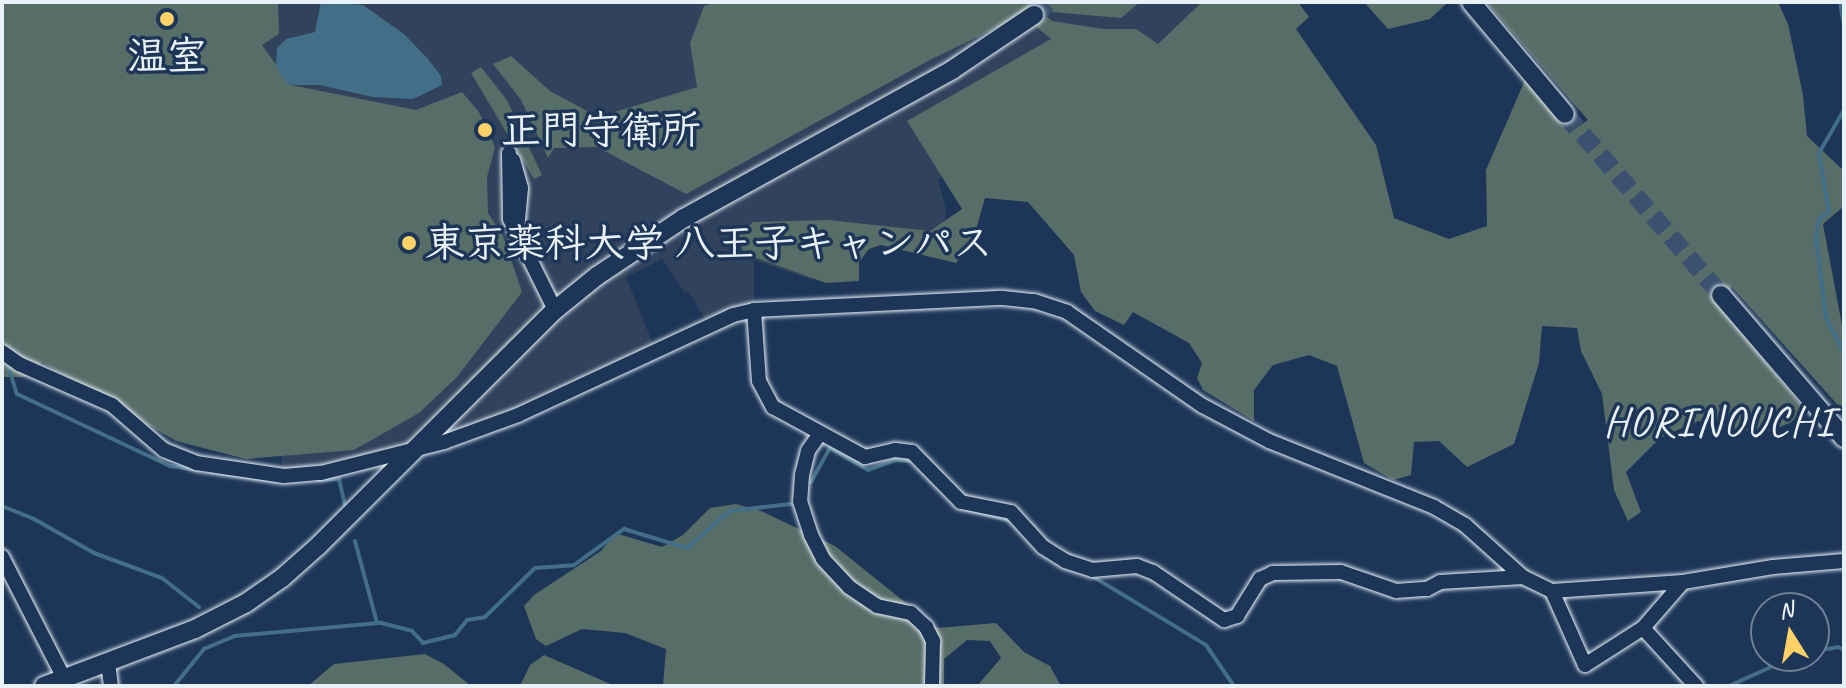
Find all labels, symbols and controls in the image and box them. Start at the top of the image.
marker: 温室 [158,10,176,28]
place label: 温室 [127,32,207,80]
place label: 正門守衛所 [501,106,701,154]
marker: 正門守衛所 [476,121,494,139]
place label: 東京薬科大学 八王子キャンパス [425,219,995,267]
marker: 東京薬科大学 八王子キャンパス [400,234,418,252]
district label: HORINOUCHI [1605,397,1833,447]
north arrow [1750,592,1830,672]
text: N [1776,595,1795,625]

